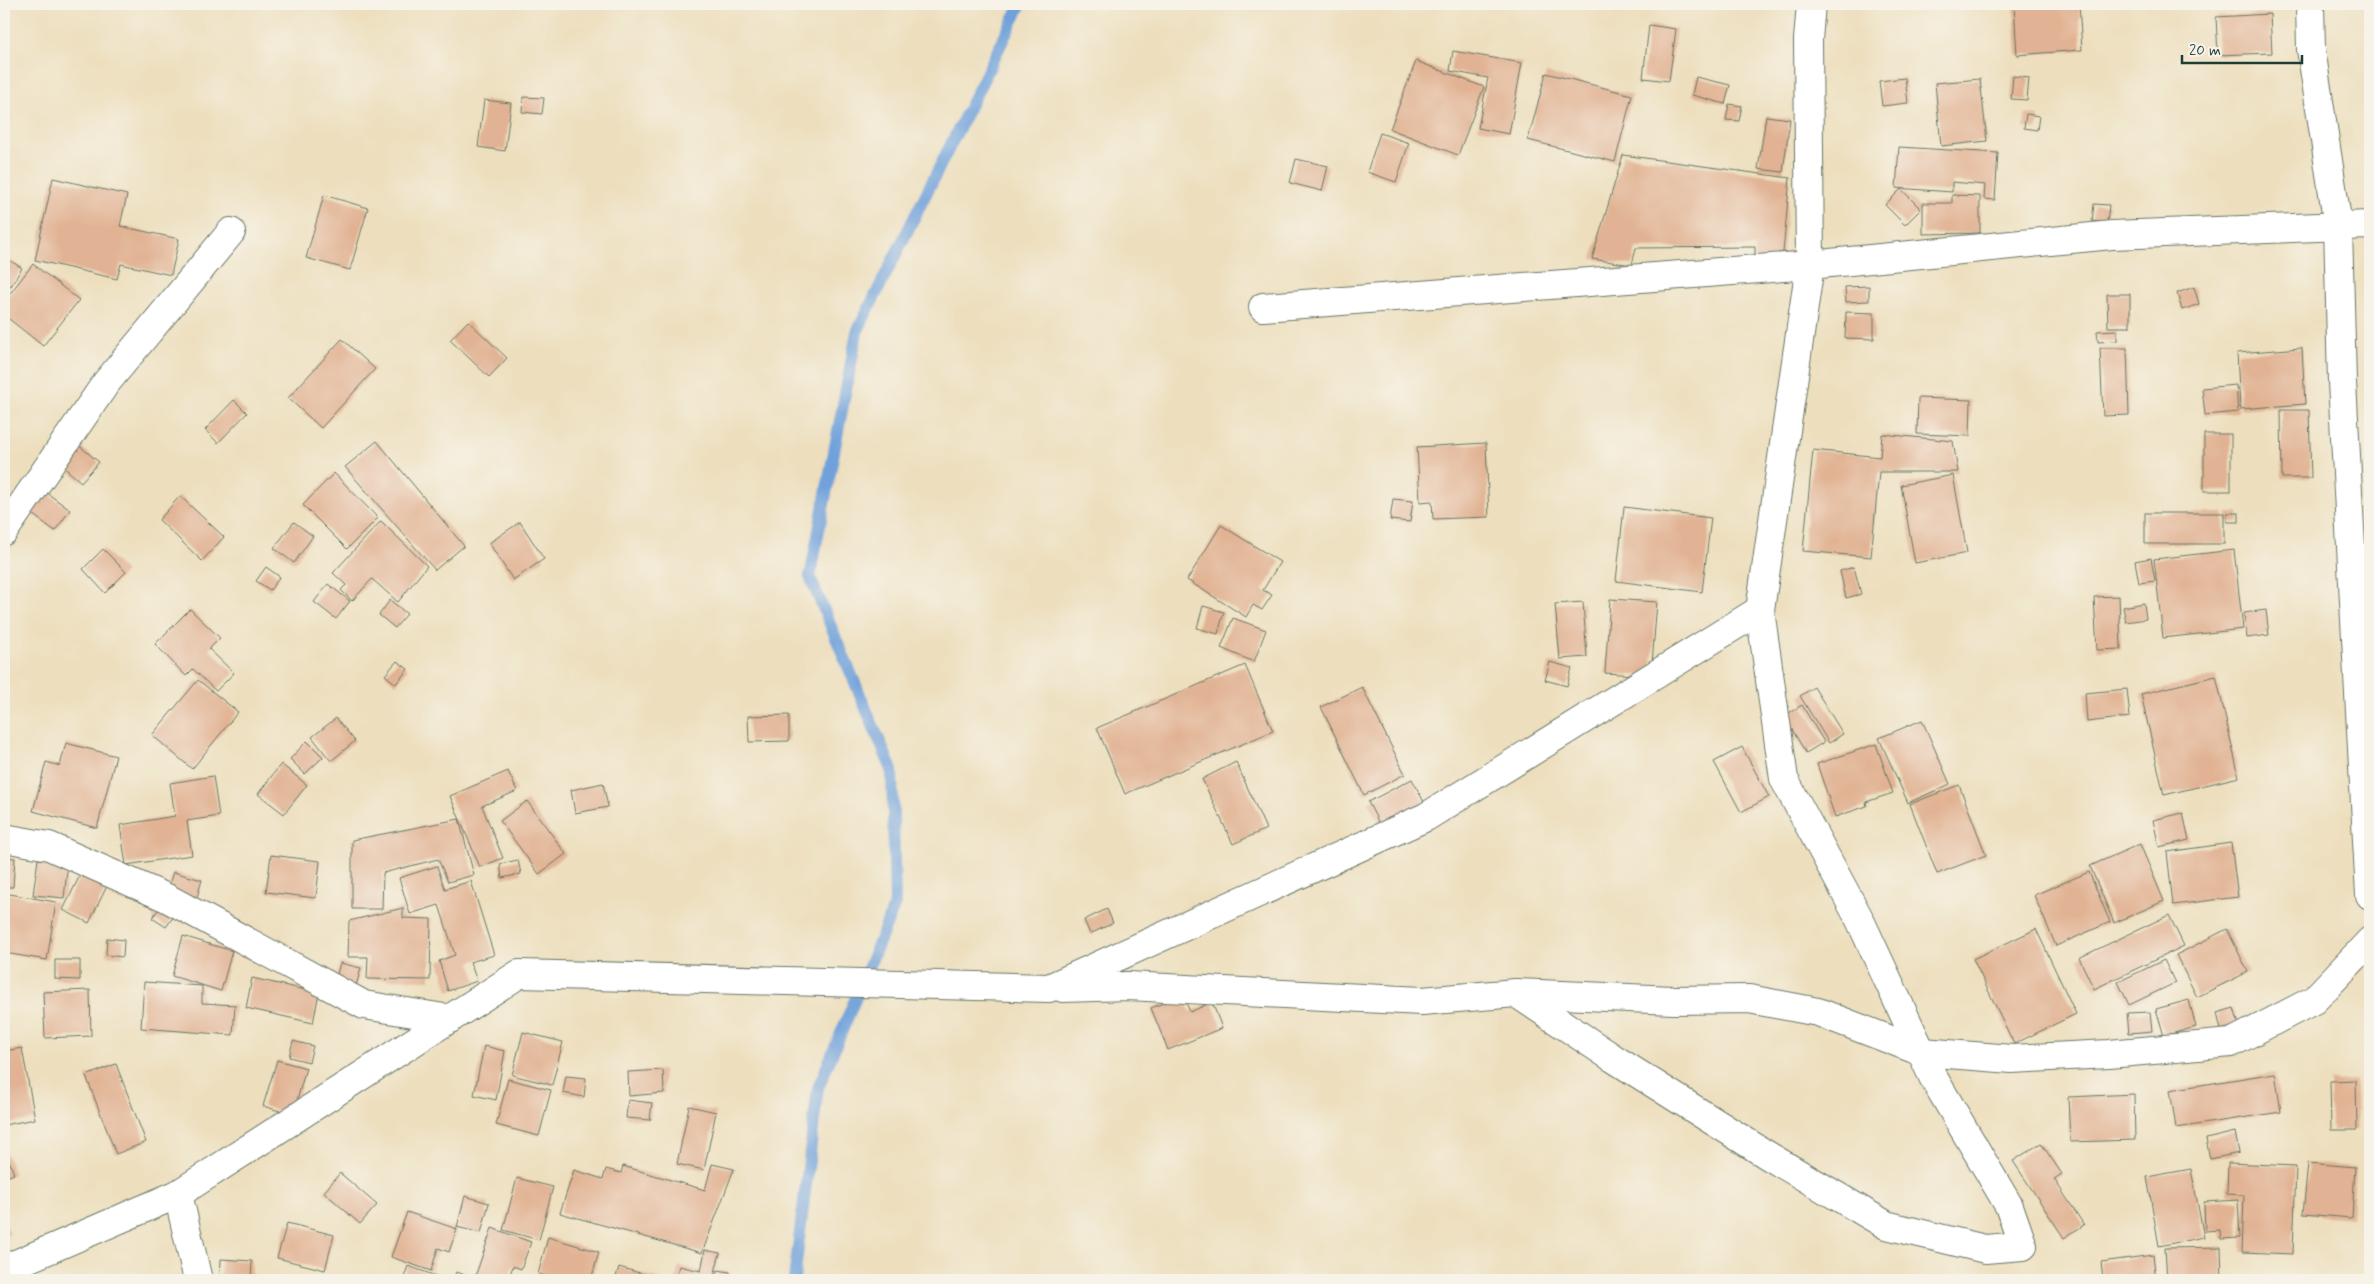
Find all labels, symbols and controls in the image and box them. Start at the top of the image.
scale bar [2182,32,2302,64]
text: 20 m [2189,41,2221,61]

